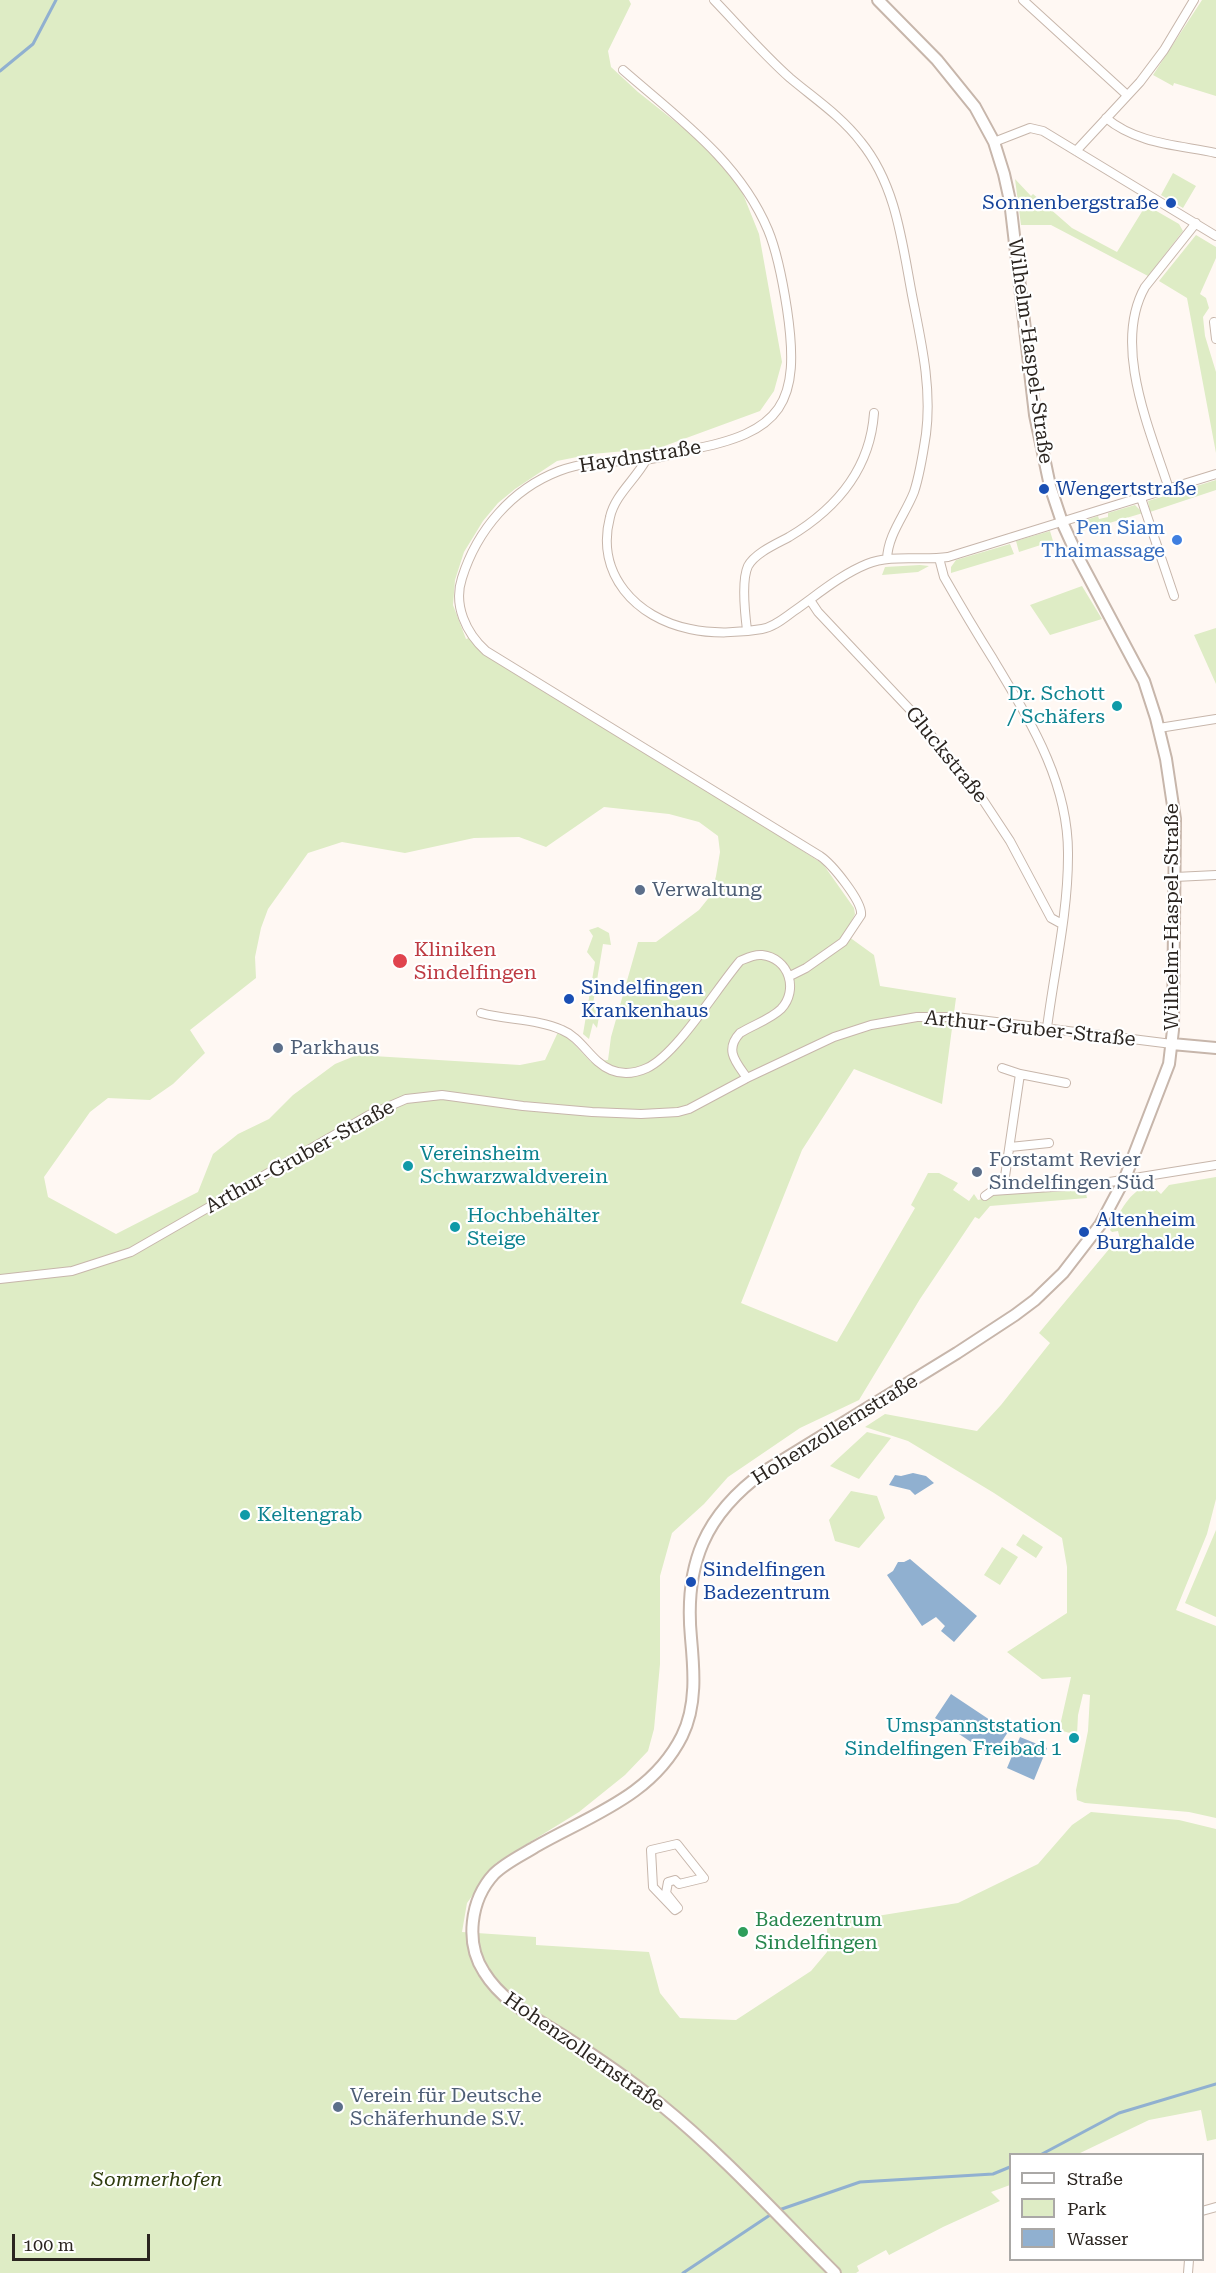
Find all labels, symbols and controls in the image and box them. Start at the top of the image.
place label: Sonnenbergstraße [982,191,1159,215]
marker: Sonnenbergstraße [1164,196,1178,210]
street label: Wilhelm-Haspel-Straße [1002,237,1058,465]
street label: Haydnstraße [577,436,703,478]
place label: Wengertstraße [1056,477,1196,501]
marker: Wengertstraße [1037,482,1051,496]
place label: Pen Siam Thaimassage [1041,516,1165,563]
marker: Pen Siam Thaimassage [1170,533,1184,547]
place label: Dr. Schott / Schäfers [1007,682,1105,729]
marker: Dr. Schott / Schäfers [1110,699,1124,713]
street label: Gluckstraße [900,702,992,808]
street label: Wilhelm-Haspel-Straße [1160,803,1184,1031]
place label: Verwaltung [652,878,762,902]
marker: Verwaltung [633,883,647,897]
place label: Kliniken Sindelfingen [414,938,537,985]
marker: Kliniken Sindelfingen [391,952,409,970]
place label: Sindelfingen Krankenhaus [581,976,708,1023]
marker: Sindelfingen Krankenhaus [562,992,576,1006]
street label: Arthur-Gruber-Straße [923,1006,1137,1052]
place label: Parkhaus [290,1036,379,1060]
marker: Parkhaus [271,1041,285,1055]
street label: Arthur-Gruber-Straße [201,1095,399,1219]
place label: Vereinsheim Schwarzwaldverein [420,1142,608,1189]
place label: Forstamt Revier Sindelfingen Süd [989,1148,1154,1195]
marker: Vereinsheim Schwarzwaldverein [401,1159,415,1173]
marker: Forstamt Revier Sindelfingen Süd [970,1165,984,1179]
place label: Hochbehälter Steige [467,1204,600,1251]
place label: Altenheim Burghalde [1096,1208,1196,1255]
marker: Hochbehälter Steige [448,1220,462,1234]
marker: Altenheim Burghalde [1077,1225,1091,1239]
street label: Hohenzollernstraße [748,1369,922,1491]
place label: Keltengrab [257,1503,362,1527]
marker: Keltengrab [238,1508,252,1522]
place label: Sindelfingen Badezentrum [703,1558,830,1605]
marker: Sindelfingen Badezentrum [684,1575,698,1589]
place label: Umspannststation Sindelfingen Freibad 1 [845,1714,1062,1761]
marker: Umspannststation Sindelfingen Freibad 1 [1067,1731,1081,1745]
place label: Badezentrum Sindelfingen [755,1908,882,1955]
marker: Badezentrum Sindelfingen [736,1925,750,1939]
street label: Hohenzollernstraße [499,1987,669,2117]
place label: Verein für Deutsche Schäferhunde S.V. [350,2084,542,2131]
marker: Verein für Deutsche Schäferhunde S.V. [331,2100,345,2114]
legend [1009,2153,1204,2261]
park label: Sommerhofen [92,2168,222,2192]
text: Straße [1067,2168,1123,2189]
text: Park [1067,2198,1107,2219]
scale bar [15,2222,153,2260]
text: Wasser [1067,2228,1128,2249]
text: 100 m [23,2234,74,2255]

